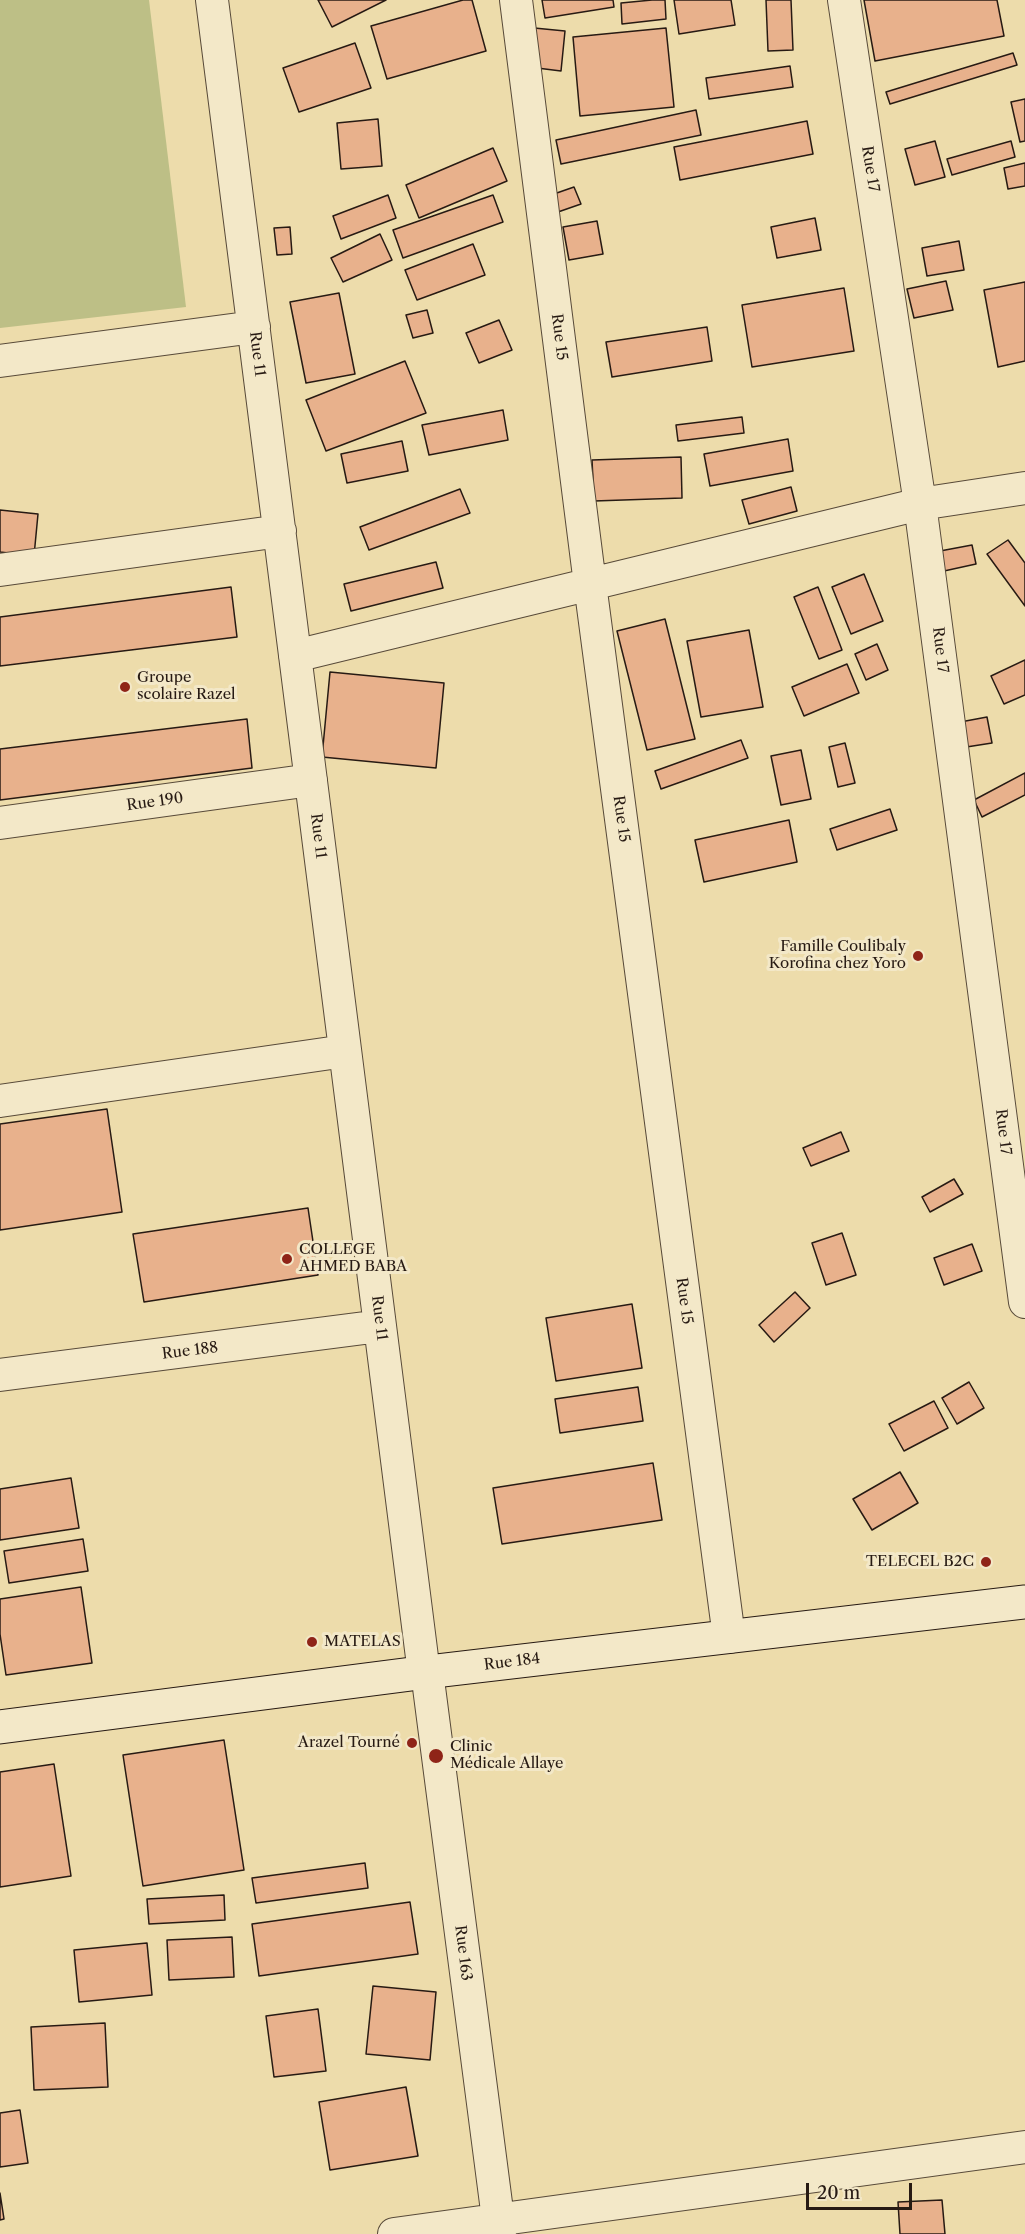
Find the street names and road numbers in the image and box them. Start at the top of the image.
street label: Rue 17 [857,145,883,193]
street label: Rue 15 [547,313,571,361]
street label: Rue 11 [245,330,269,378]
street label: Rue 17 [928,626,952,674]
street label: Rue 190 [125,789,185,815]
street label: Rue 15 [609,794,633,844]
street label: Rue 11 [306,812,330,860]
street label: Rue 17 [991,1108,1015,1156]
street label: Rue 15 [672,1276,696,1326]
street label: Rue 11 [367,1294,391,1342]
street label: Rue 188 [161,1339,219,1363]
street label: Rue 184 [483,1650,541,1674]
street label: Rue 163 [451,1924,475,1982]

